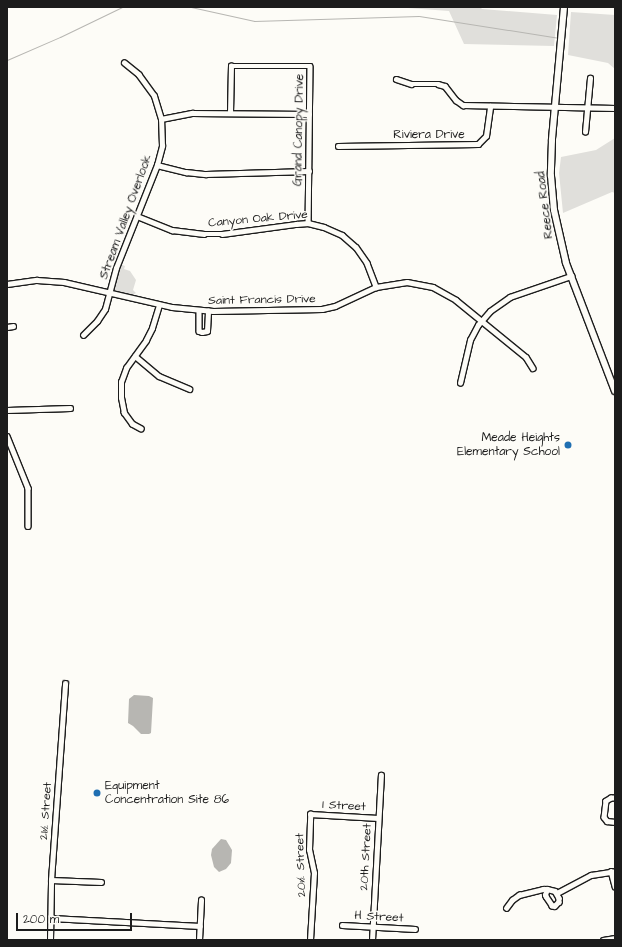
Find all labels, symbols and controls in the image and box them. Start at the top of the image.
street label: Grand Canopy Drive [291,74,307,186]
street label: Riviera Drive [393,128,465,142]
street label: Stream Valley Overlook [97,153,155,281]
street label: Reece Road [534,170,556,240]
street label: Canyon Oak Drive [208,207,308,231]
street label: Saint Francis Drive [208,292,316,308]
place label: Meade Heights Elementary School [457,431,560,459]
marker: Meade Heights Elementary School [563,440,573,450]
place label: Equipment Concentration Site 86 [105,779,229,807]
street label: 21½ Street [37,782,55,840]
marker: Equipment Concentration Site 86 [92,788,102,798]
street label: I Street [322,798,366,814]
street label: 20th Street [357,823,375,891]
street label: 20½ Street [293,833,309,897]
scale bar [18,905,134,931]
street label: H Street [354,909,404,925]
text: 200 m [23,911,59,928]

